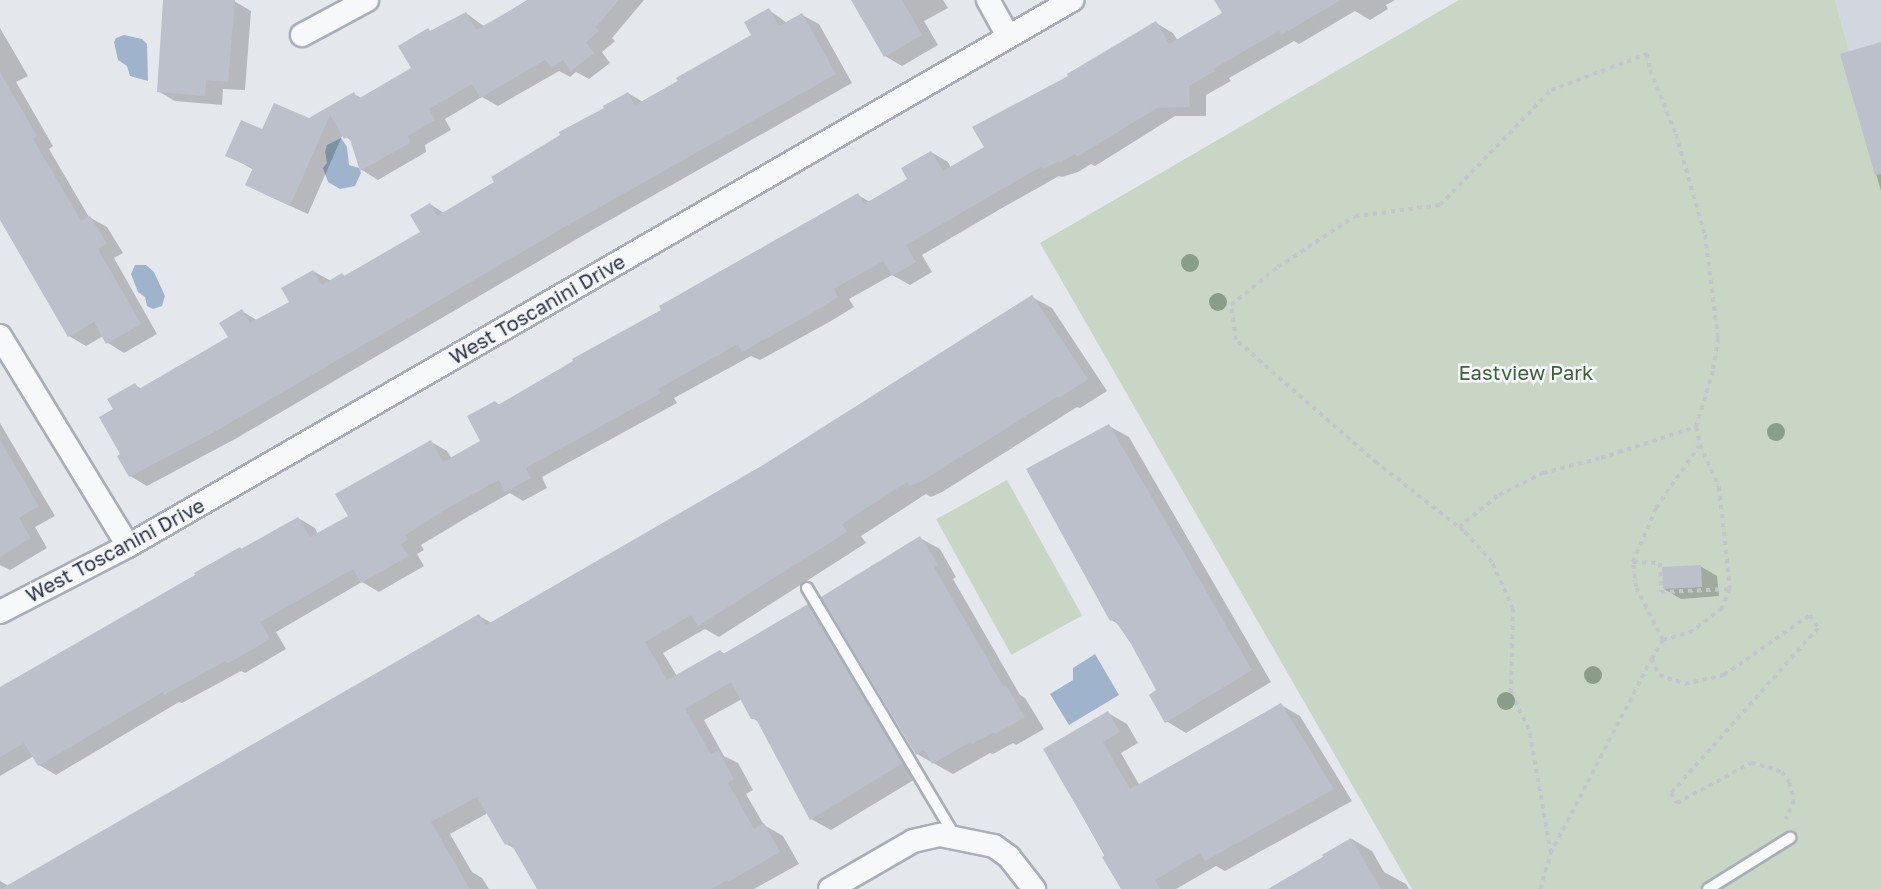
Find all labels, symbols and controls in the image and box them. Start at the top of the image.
street label: West Toscanini Drive [445,249,629,369]
park label: Eastview Park [1459,360,1593,384]
street label: West Toscanini Drive [22,493,208,607]

